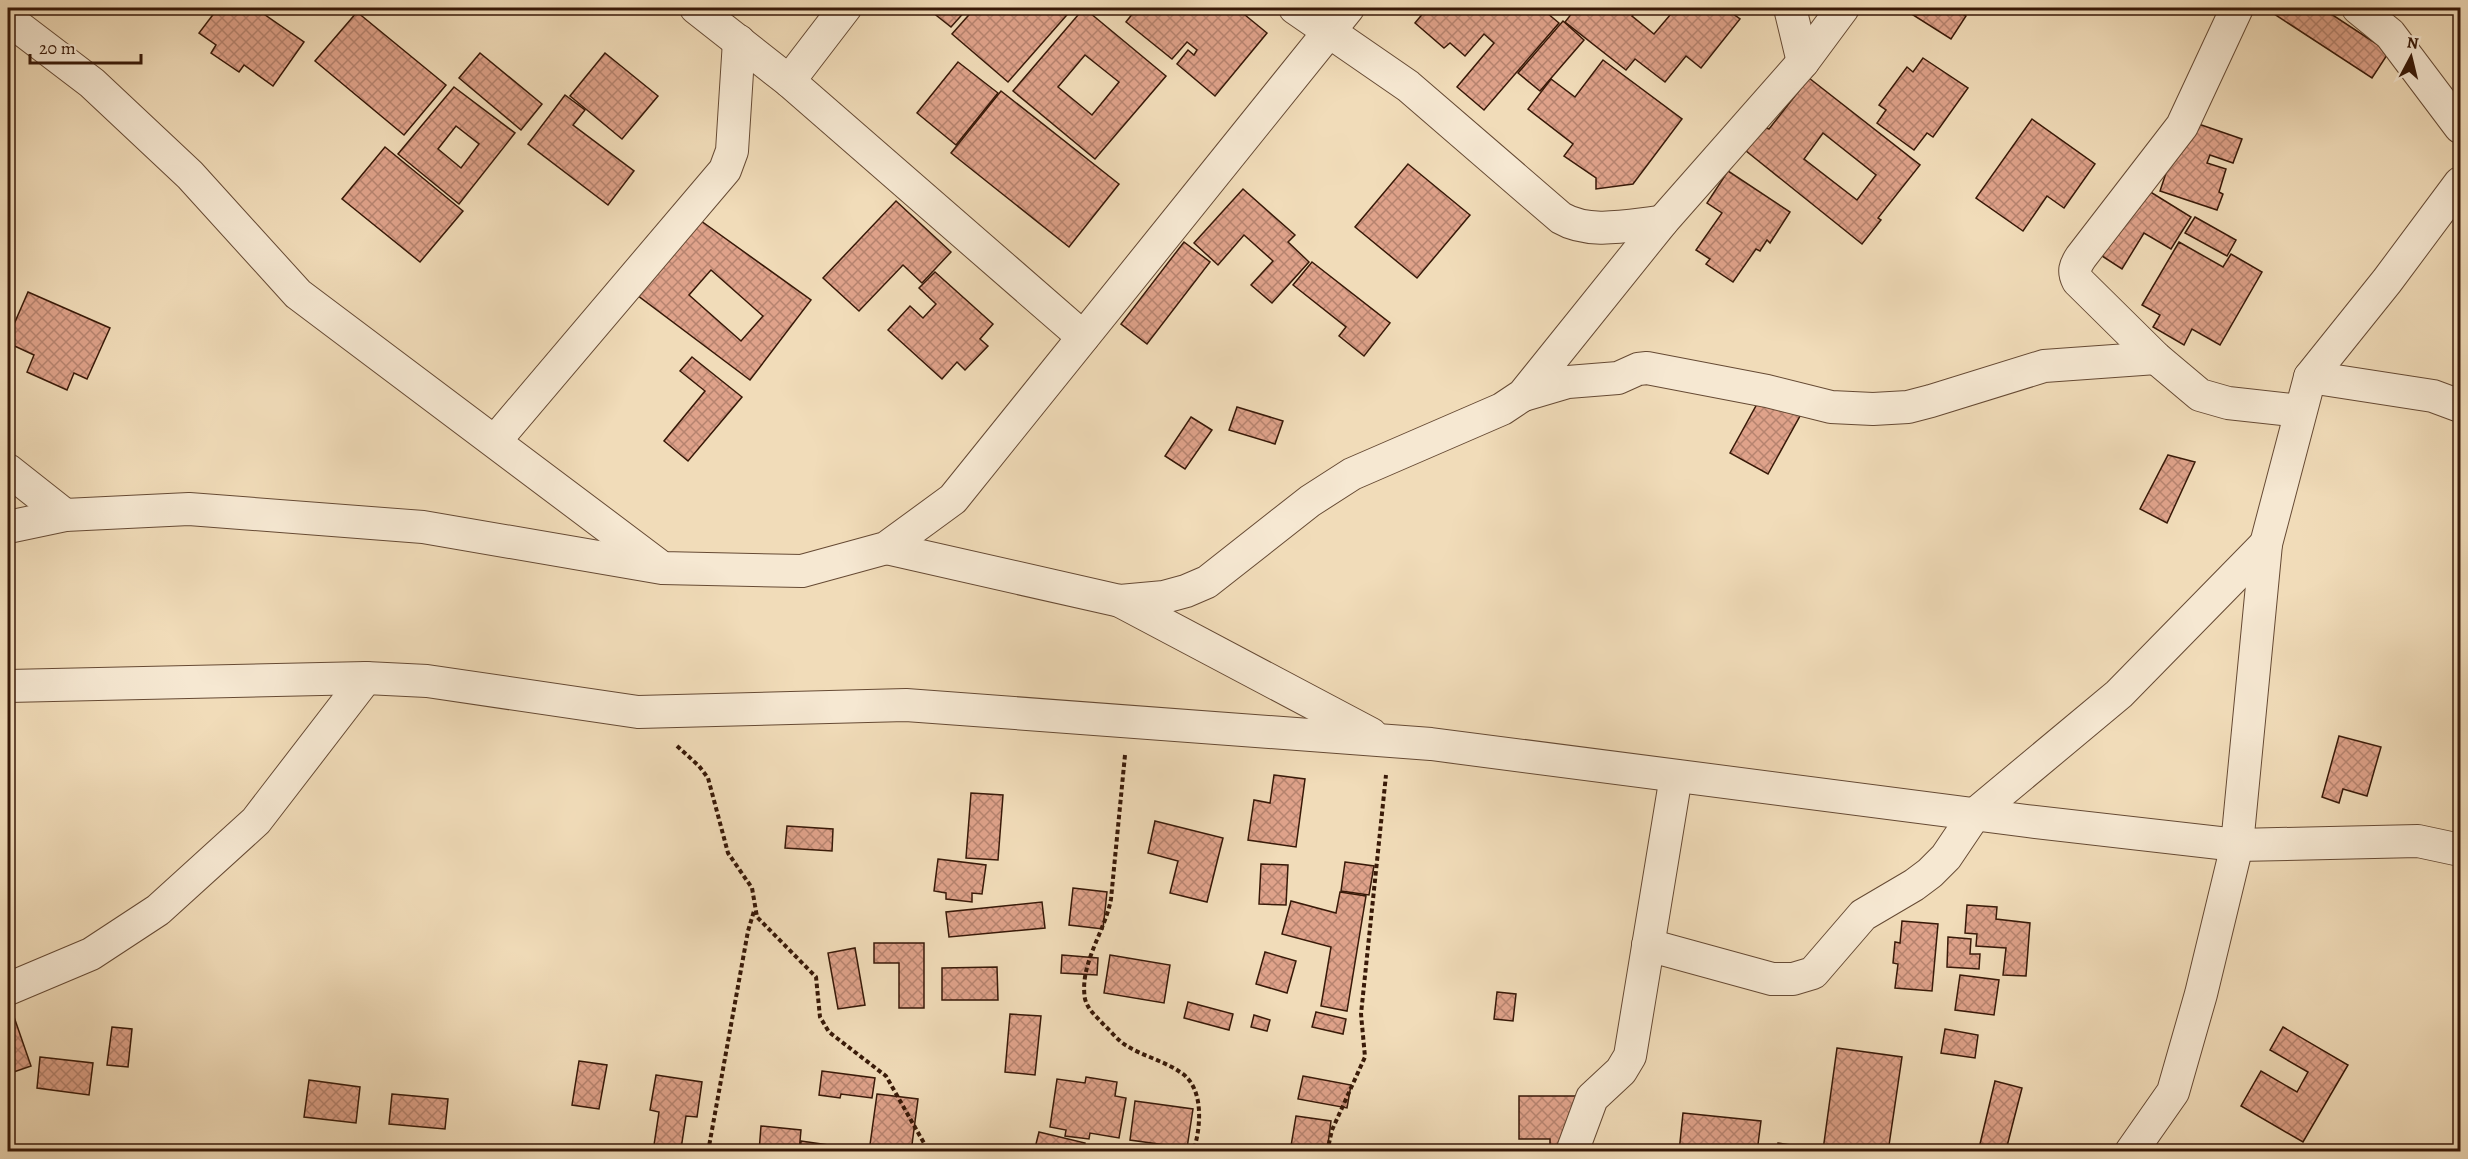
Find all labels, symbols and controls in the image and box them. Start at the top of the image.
scale bar [30,27,141,65]
north arrow [2381,27,2441,87]
text: N [2406,31,2420,55]
text: 20 m [39,36,76,60]

